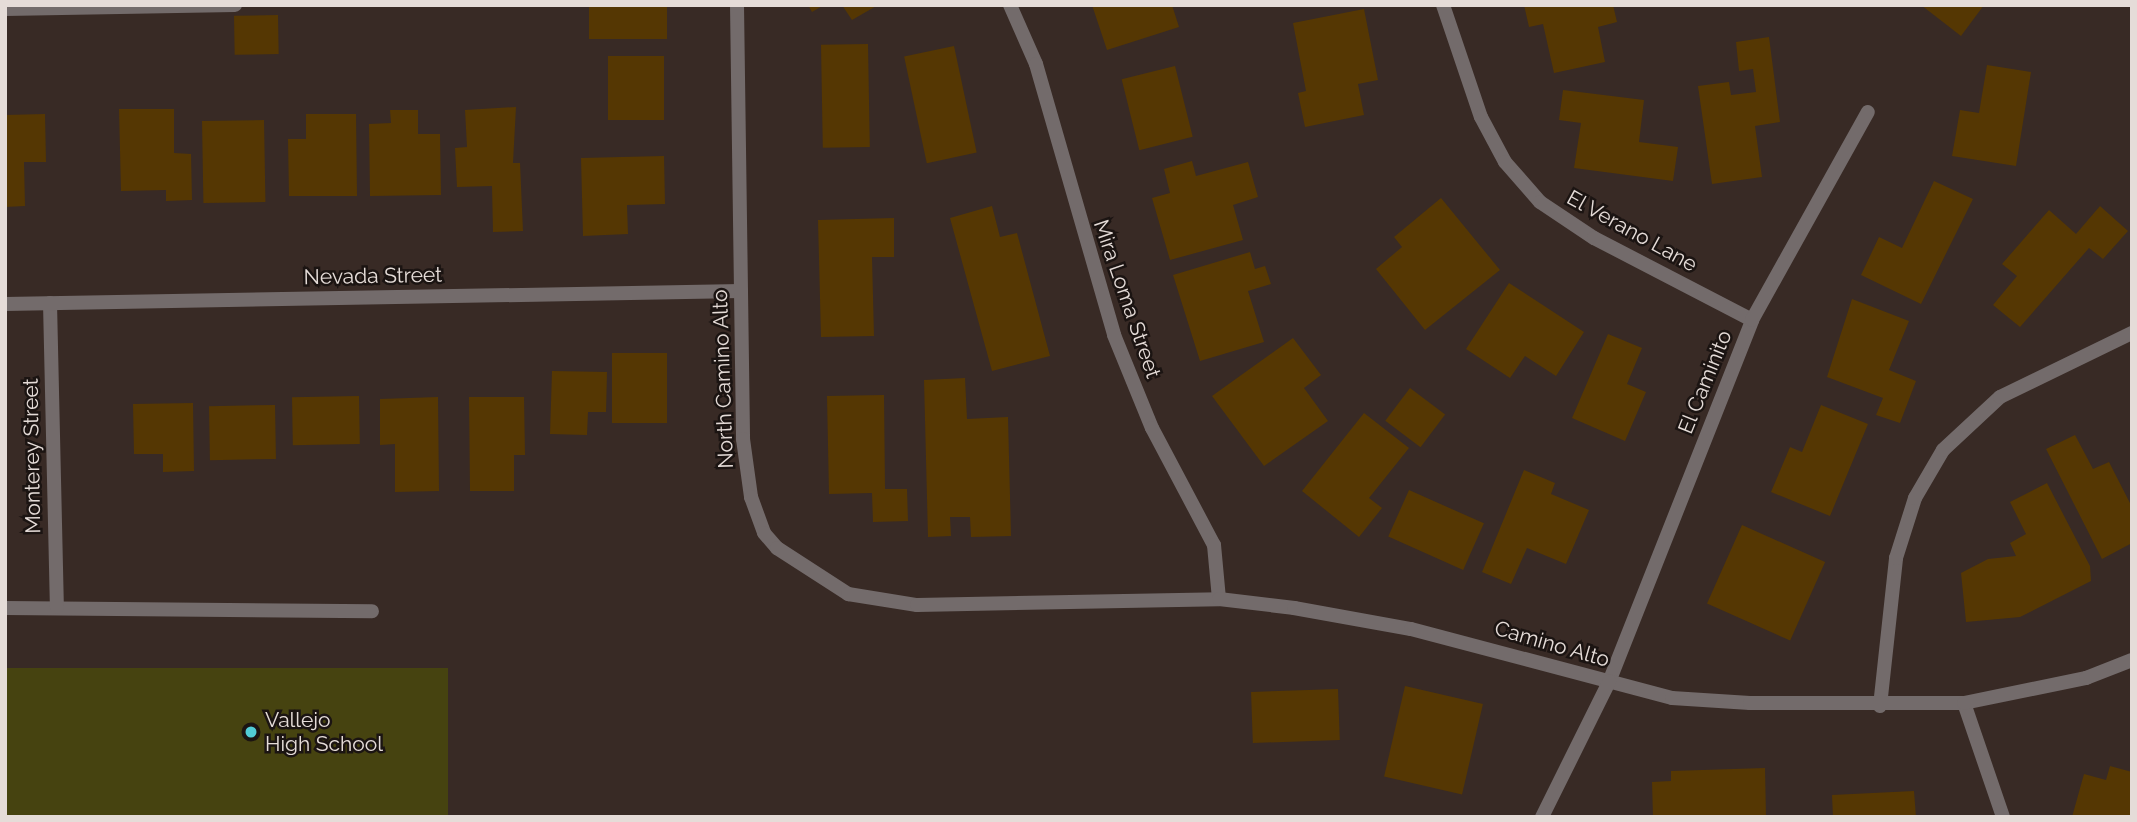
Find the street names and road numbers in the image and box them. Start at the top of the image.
street label: El Verano Lane [1562,185,1702,277]
street label: Mira Loma Street [1088,216,1166,382]
street label: Nevada Street [304,262,442,290]
street label: North Camino Alto [707,289,739,469]
street label: El Caminito [1673,326,1737,438]
street label: Monterey Street [18,378,46,534]
street label: Camino Alto [1491,615,1613,673]

